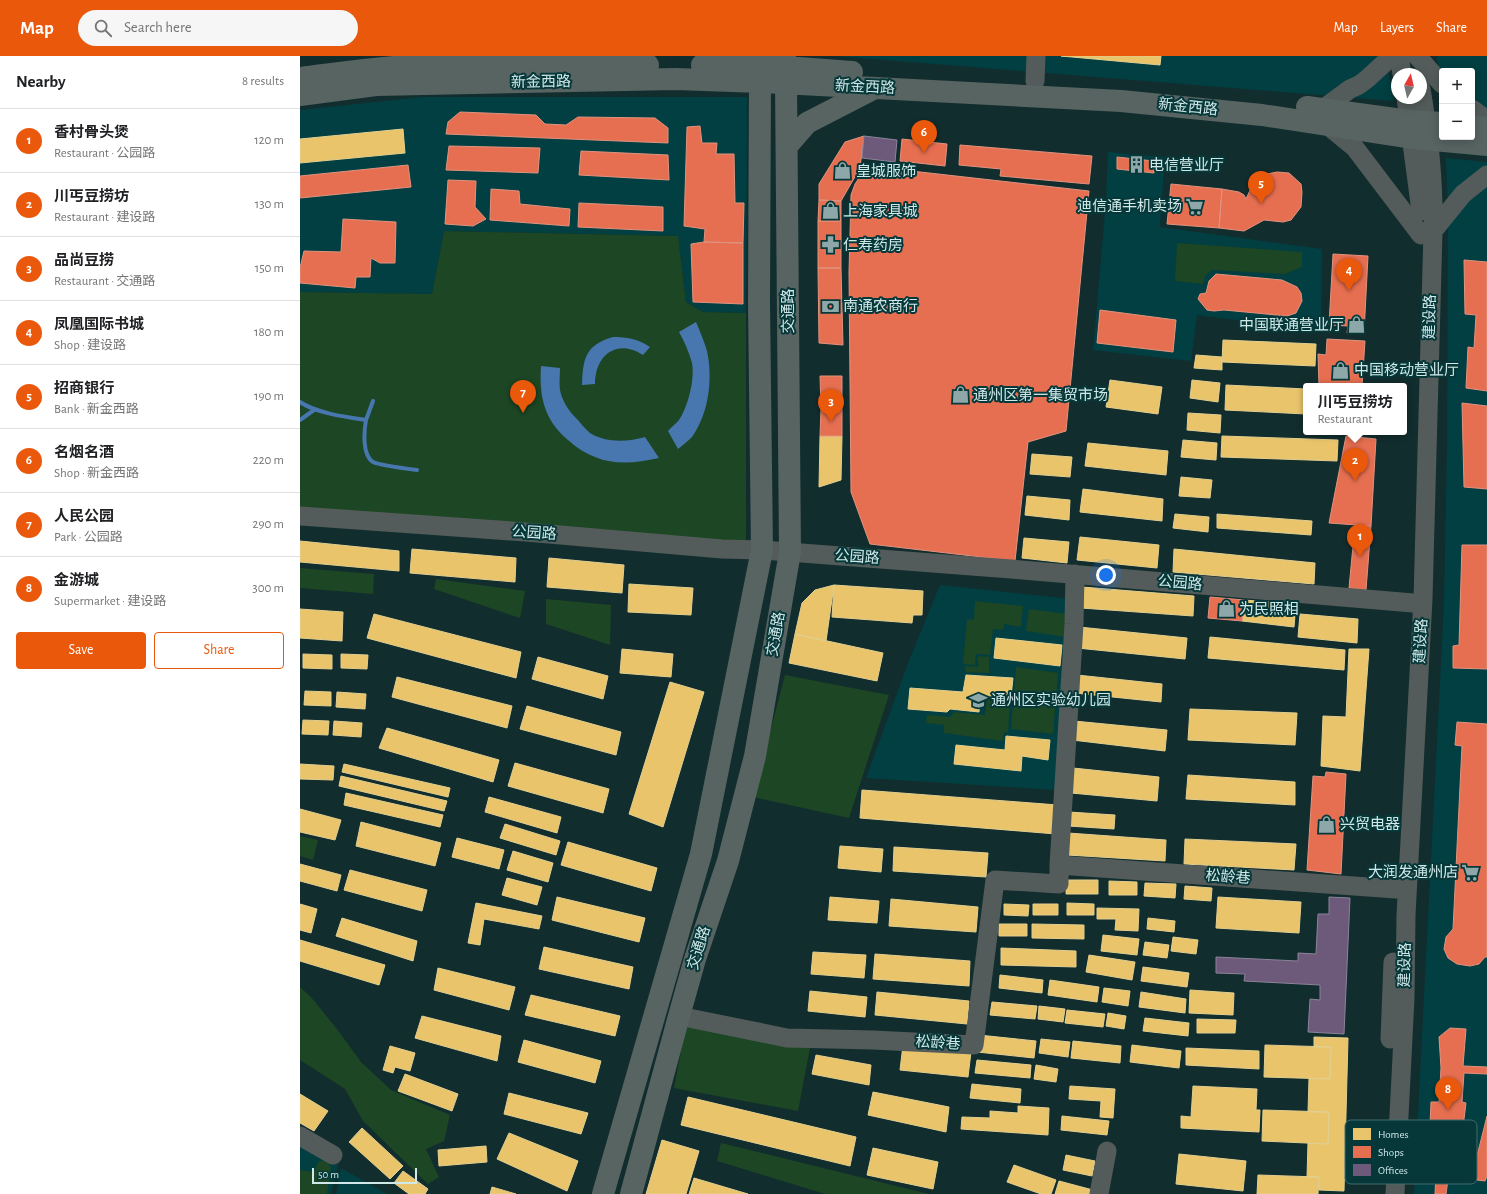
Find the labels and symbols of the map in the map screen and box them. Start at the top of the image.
north arrow [1391,68,1427,104]
street label: 新金西路 [511,73,571,90]
street label: 新金西路 [835,77,895,96]
street label: 新金西路 [1157,95,1219,118]
pin: 6 [911,120,937,153]
building icon: 电信营业厅 [1126,155,1146,175]
place label: 电信营业厅 [1149,157,1224,173]
shop icon: 皇城服饰 [833,161,853,181]
place label: 皇城服饰 [856,163,916,179]
pin: 5 [1248,171,1274,204]
supermarket icon: 迪信通手机卖场 [1185,196,1205,216]
place label: 迪信通手机卖场 [1077,198,1182,214]
shop icon: 上海家具城 [820,201,840,221]
place label: 上海家具城 [843,203,918,219]
pharmacy icon: 仁寿药房 [820,235,840,255]
place label: 仁寿药房 [843,237,903,253]
pin: 4 [1336,258,1362,291]
street label: 交通路 [780,288,796,334]
street label: 建设路 [1421,294,1438,340]
bank icon: 南通农商行 [820,296,840,316]
place label: 南通农商行 [843,298,918,314]
shop icon: 中国联通营业厅 [1347,315,1367,335]
place label: 中国联通营业厅 [1239,317,1344,333]
shop icon: 中国移动营业厅 [1331,360,1351,380]
place label: 中国移动营业厅 [1354,362,1459,378]
pin: 7 [510,380,536,413]
shop icon: 通州区第一集贸市场 [950,385,970,405]
place label: 通州区第一集贸市场 [973,386,1108,403]
pin: 3 [818,389,844,422]
pin: 2 [1342,448,1368,481]
street label: 公园路 [511,523,557,542]
pin: 1 [1347,524,1373,557]
street label: 公园路 [834,547,880,566]
your location [1096,565,1116,585]
street label: 公园路 [1157,573,1203,592]
shop icon: 为民照相 [1216,599,1236,619]
place label: 为民照相 [1239,601,1299,617]
street label: 交通路 [764,610,787,657]
street label: 建设路 [1411,618,1430,664]
school or university icon: 通州区实验幼儿园 [968,690,988,710]
place label: 通州区实验幼儿园 [991,691,1111,708]
shop icon: 兴贸电器 [1317,814,1337,834]
place label: 兴贸电器 [1340,816,1400,832]
supermarket icon: 大润发通州店 [1461,862,1481,882]
place label: 大润发通州店 [1368,863,1458,880]
street label: 松龄巷 [1205,866,1251,886]
street label: 交通路 [684,924,713,972]
street label: 建设路 [1396,942,1413,988]
street label: 松龄巷 [915,1032,961,1052]
pin: 8 [1435,1077,1461,1110]
legend [1345,1120,1477,1184]
text: Homes [1378,1129,1409,1140]
text: Shops [1378,1147,1404,1158]
text: Offices [1378,1165,1408,1176]
scale bar [312,1166,417,1185]

